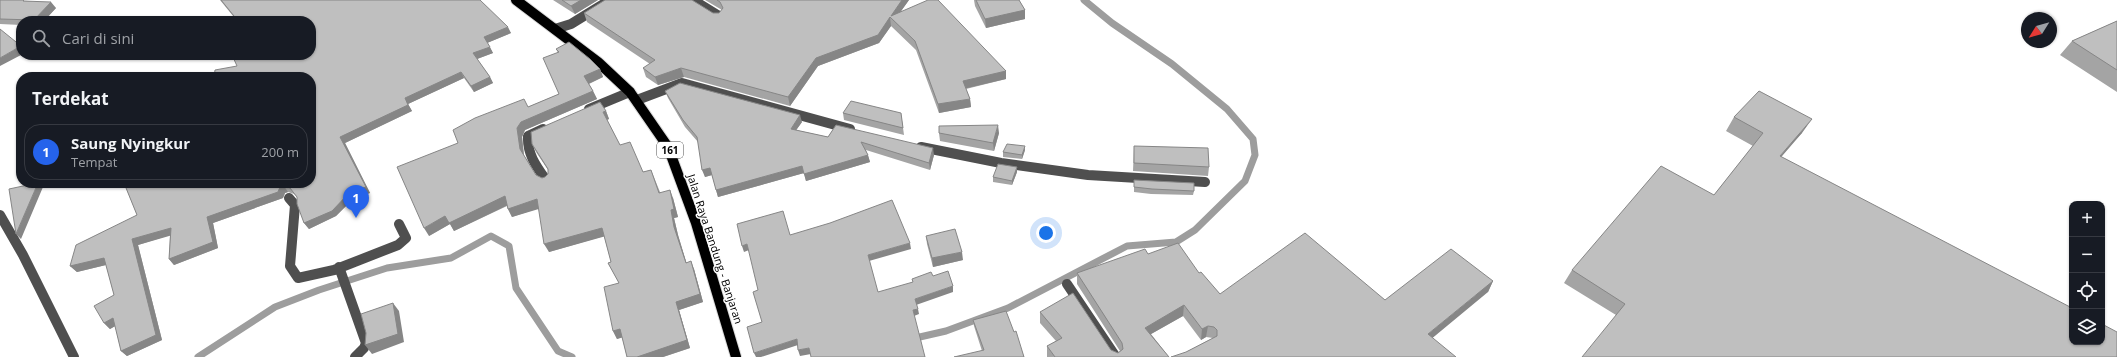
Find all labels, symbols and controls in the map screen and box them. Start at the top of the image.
north arrow [2021,12,2057,48]
search box [16,16,316,60]
icon: search [30,27,52,49]
text: Cari di sini [62,28,134,48]
text: Terdekat [32,87,109,110]
text: Saung Nyingkur [71,133,190,153]
road number: 161 [657,142,683,158]
text: 1 [42,143,50,161]
text: 200 m [261,143,299,161]
text: Tempat [71,153,117,171]
street label: Jalan Raya Bandung - Banjaran [684,171,747,326]
pin: 1 [343,185,369,218]
map controls [2069,201,2105,345]
button: + [2069,201,2105,237]
your location [1036,223,1056,243]
button: − [2069,237,2105,273]
button: locate [2069,273,2105,309]
button: layers [2069,309,2105,345]

